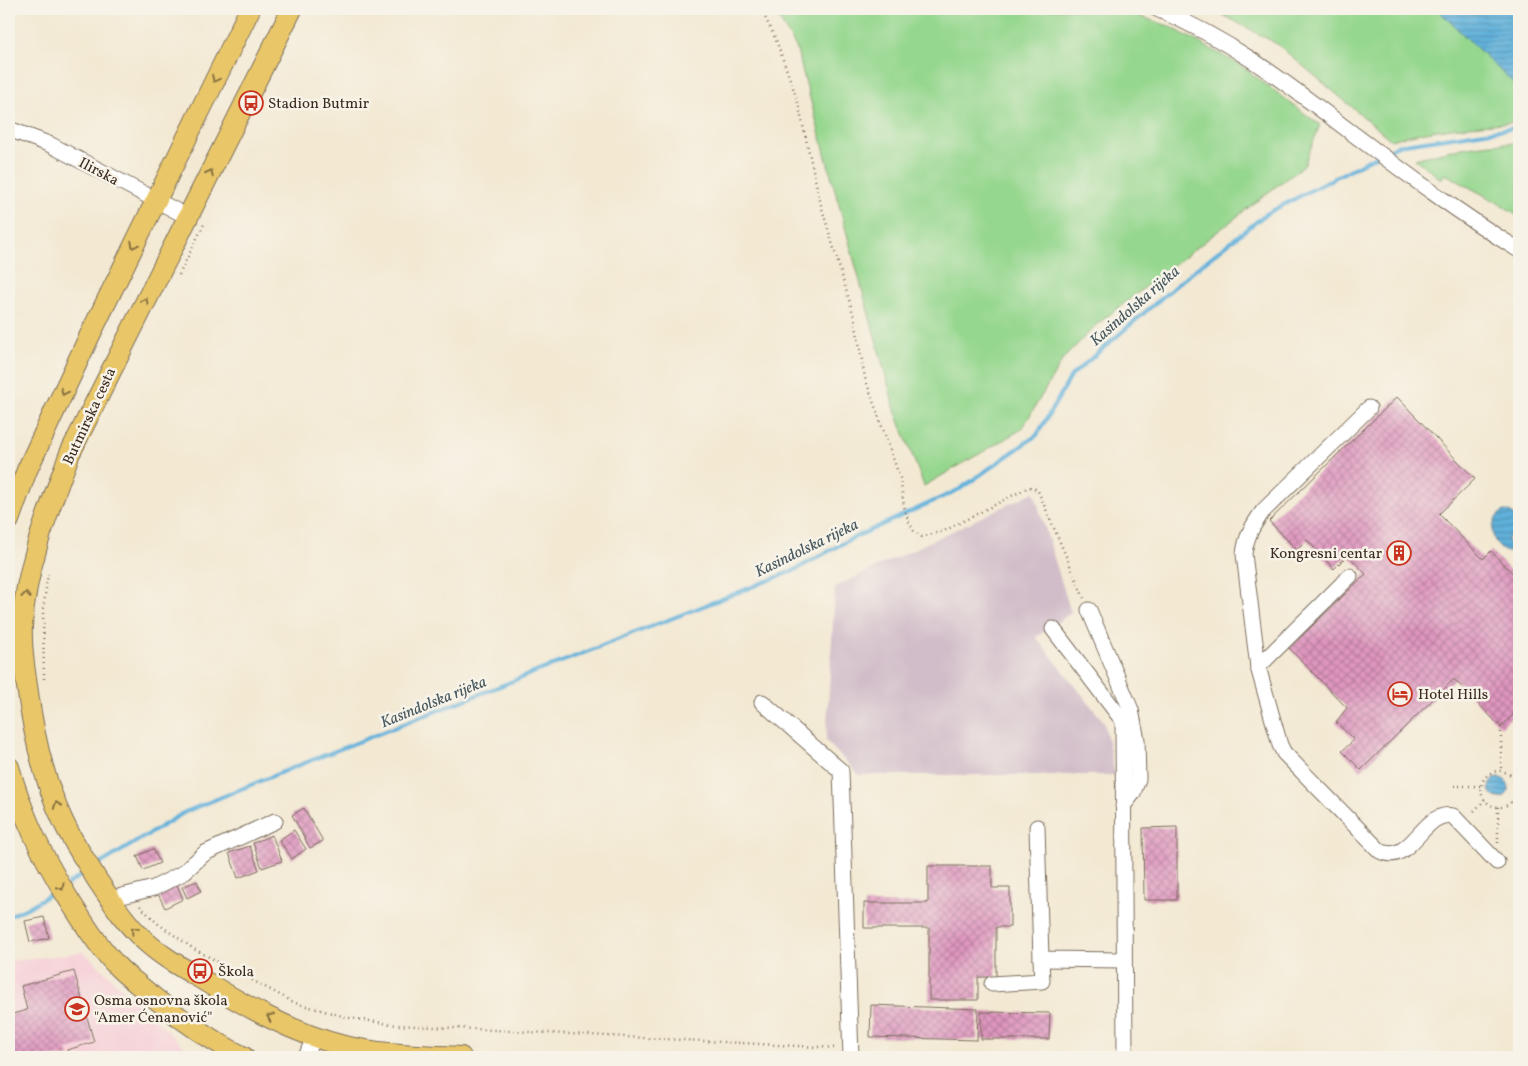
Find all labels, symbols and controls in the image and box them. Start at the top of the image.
one-way arrow [211,74,221,83]
bus stop icon: Stadion Butmir [238,90,264,116]
place label: Stadion Butmir [268,94,369,115]
street label: Ilirska [75,153,122,192]
one-way arrow [203,170,213,179]
one-way arrow [129,240,140,249]
water label: Kasindolska rijeka [1086,261,1185,352]
one-way arrow [139,297,149,306]
street label: Butmirska cesta [59,365,122,469]
one-way arrow [60,386,70,395]
water label: Kasindolska rijeka [751,514,863,583]
building icon: Kongresni centar [1386,540,1412,566]
place label: Kongresni centar [1270,544,1382,565]
one-way arrow [20,590,31,598]
water label: Kasindolska rijeka [377,671,490,734]
hotel icon: Hotel Hills [1387,681,1413,707]
place label: Hotel Hills [1418,685,1488,706]
one-way arrow [53,801,63,810]
one-way arrow [55,881,65,890]
one-way arrow [131,926,140,935]
bus stop icon: Škola [187,958,213,984]
place label: Škola [218,962,254,983]
place label: Osma osnovna škola "Amer Ćenanović" [94,991,228,1029]
school or university icon: Osma osnovna škola "Amer Ćenanović" [64,996,90,1022]
one-way arrow [266,1013,275,1023]

